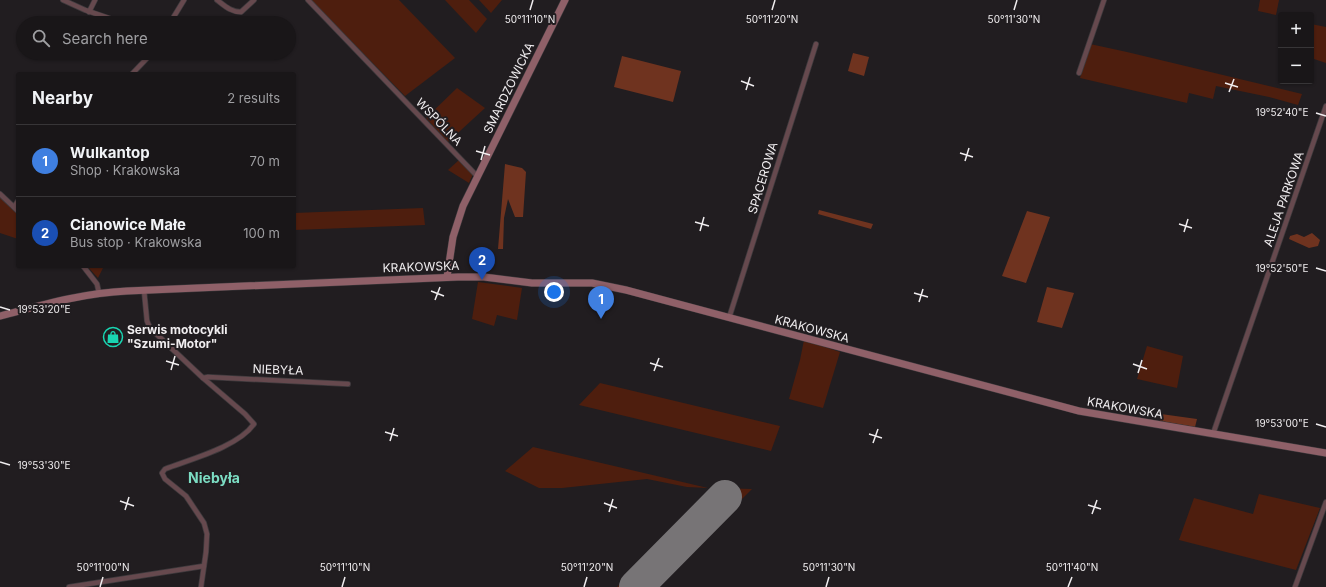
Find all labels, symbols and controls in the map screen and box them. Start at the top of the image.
map controls [1278,12,1314,84]
button: + [1278,12,1314,48]
text: 50°11'10"N [505,13,555,25]
text: 50°11'20"N [746,13,798,25]
text: 50°11'30"N [988,13,1040,25]
search box [16,16,296,60]
icon: search [30,27,52,49]
text: Search here [62,29,148,48]
street label: SMARDZOWICKA [480,40,537,136]
button: − [1278,48,1314,84]
text: Nearby [32,88,93,108]
text: 2 results [227,90,280,106]
street label: WSPÓLNA [413,95,466,149]
text: 19°52'40"E [1256,106,1308,118]
street label: SPACEROWA [744,140,781,216]
text: Wulkantop [70,143,150,162]
street label: ALEJA PARKOWA [1260,149,1307,248]
text: 1 [42,153,48,169]
text: 70 m [250,153,280,169]
text: Shop · Krakowska [70,162,180,178]
text: Cianowice Małe [70,215,186,234]
text: 2 [41,225,49,241]
text: 100 m [243,225,280,241]
text: Bus stop · Krakowska [70,234,202,250]
pin: 2 [469,247,495,280]
street label: KRAKOWSKA [382,258,460,275]
text: 19°52'50"E [1255,262,1309,274]
your location [544,282,564,302]
pin: 1 [588,286,614,319]
text: 19°53'20"E [17,303,71,315]
street label: KRAKOWSKA [773,311,851,346]
place label: Serwis motocykli "Szumi-Motor" [127,322,228,351]
shop icon: Serwis motocykli "Szumi-Motor" [102,326,124,348]
street label: NIEBYŁA [252,361,304,378]
street label: KRAKOWSKA [1086,393,1164,422]
text: 19°53'00"E [1255,417,1309,429]
text: 19°53'30"E [17,459,71,471]
district label: Niebyła [188,469,240,486]
text: 50°11'00"N [77,561,129,573]
text: 50°11'10"N [320,561,370,573]
text: 50°11'20"N [561,561,613,573]
text: 50°11'30"N [803,561,855,573]
text: 50°11'40"N [1046,561,1098,573]

